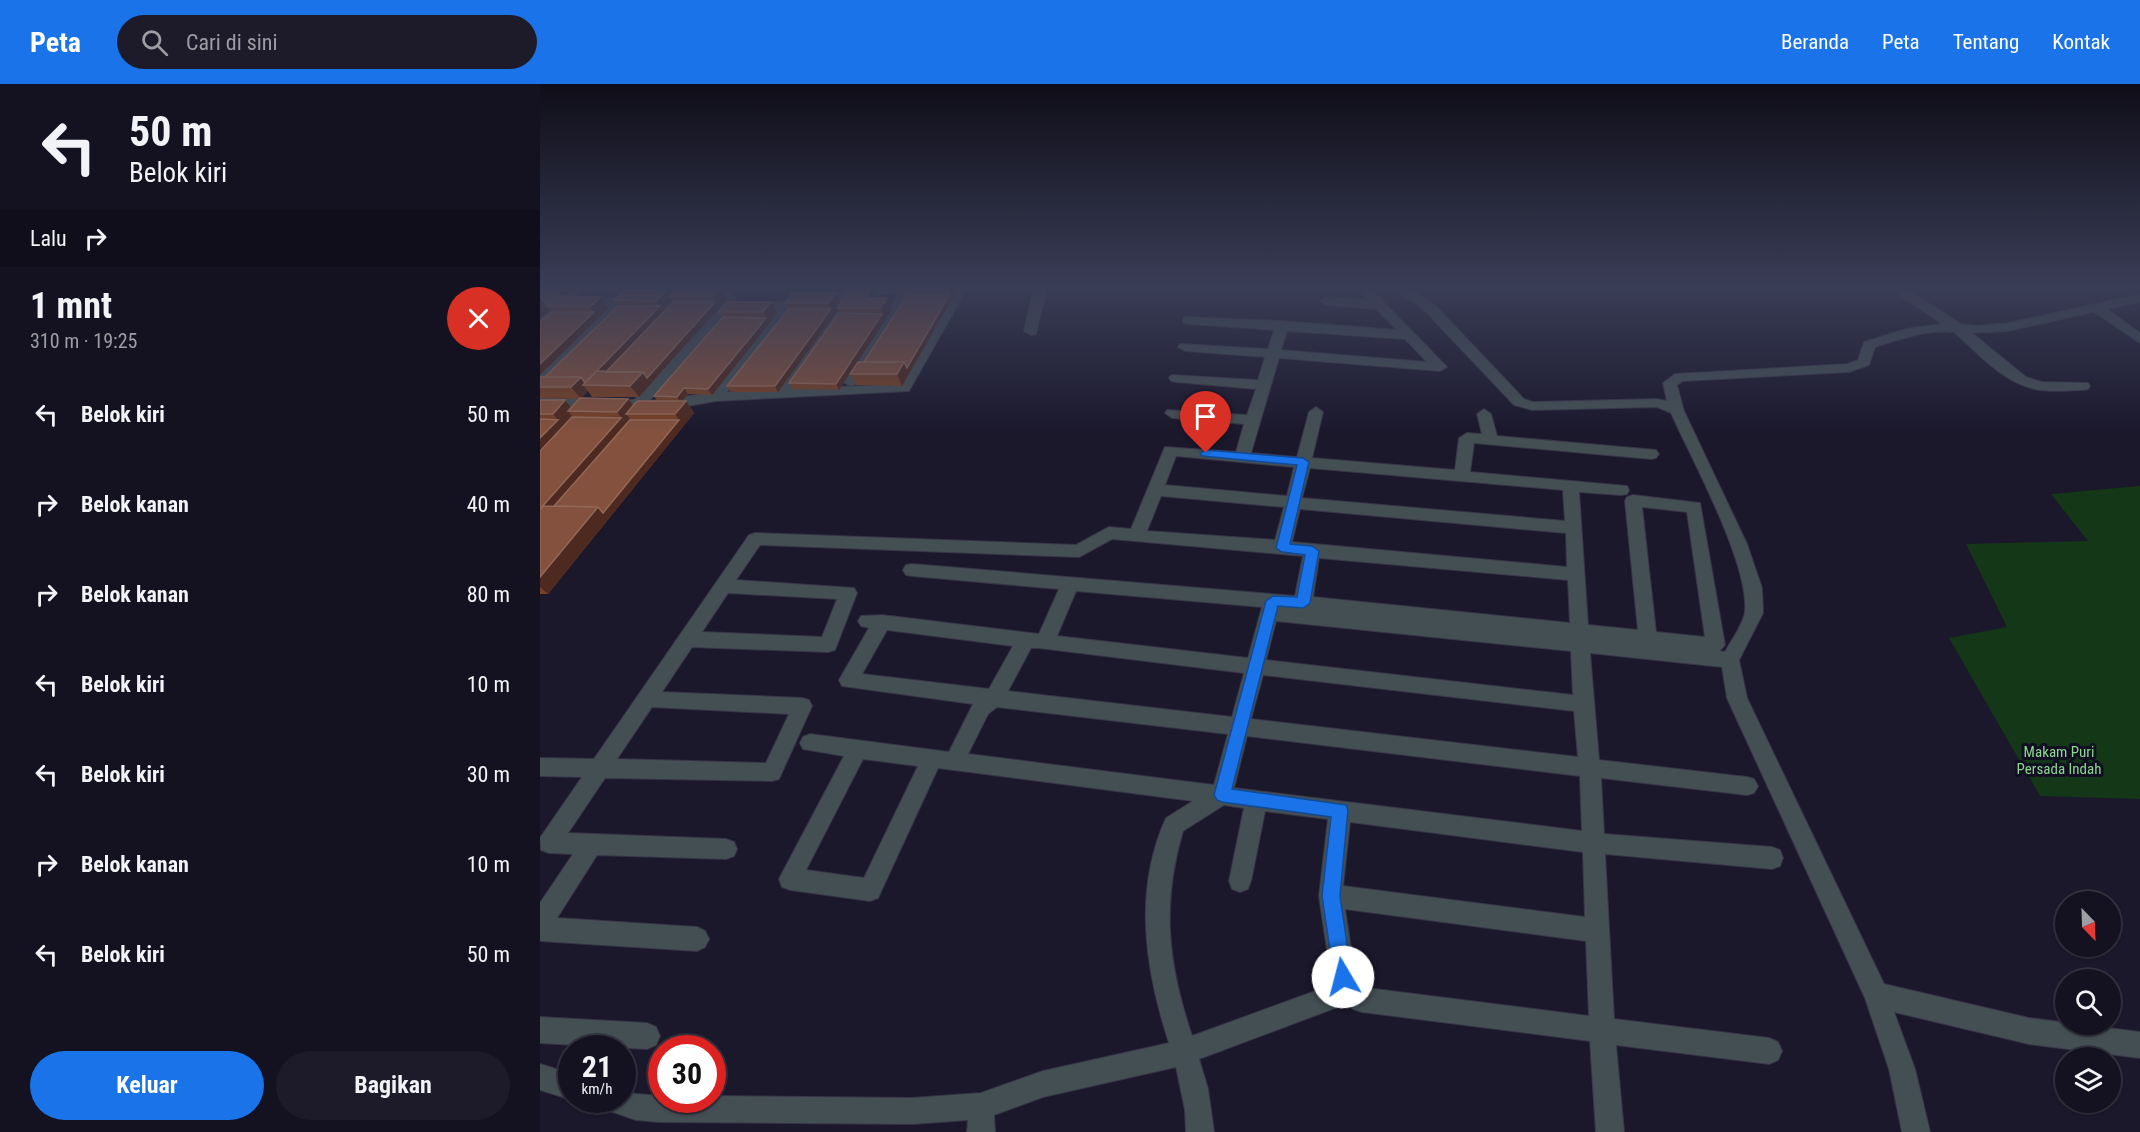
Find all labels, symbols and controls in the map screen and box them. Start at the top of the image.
search box [117,15,537,69]
text: Peta [30,26,81,59]
icon: search [138,26,171,59]
text: Cari di sini [186,30,278,55]
text: Beranda [1781,30,1849,54]
text: Peta [1882,30,1920,54]
text: Tentang [1953,30,2019,54]
text: Kontak [2052,30,2110,54]
text: 50 m [129,107,212,156]
icon: left [30,108,108,186]
text: Belok kiri [129,157,227,189]
icon: right [79,222,112,255]
text: Lalu [30,226,67,251]
text: 1 mnt [30,285,112,327]
button: close [447,287,510,350]
text: 310 m · 19:25 [30,329,137,353]
pin [1180,391,1231,453]
icon: left [30,398,63,431]
icon: arrive [1189,400,1222,433]
text: Belok kiri [81,402,165,427]
text: 50 m [467,402,510,427]
icon: right [30,488,63,521]
text: Belok kanan [81,492,189,517]
text: 40 m [467,492,510,517]
icon: right [30,578,63,611]
text: Belok kanan [81,582,189,607]
text: 80 m [467,582,510,607]
icon: left [30,668,63,701]
text: Belok kiri [81,672,165,697]
text: 10 m [467,672,510,697]
park label: Makam Puri Persada Indah [2017,743,2101,778]
icon: left [30,758,63,791]
text: Belok kiri [81,762,165,787]
text: 30 m [467,762,510,787]
icon: right [30,848,63,881]
text: Belok kanan [81,852,189,877]
text: 10 m [467,852,510,877]
north arrow [2055,891,2121,957]
map controls [2055,891,2121,1113]
icon: left [30,938,63,971]
text: Belok kiri [81,942,165,967]
text: 50 m [467,942,510,967]
position arrow [1311,945,1375,1009]
button: search [2055,969,2121,1035]
speed limit sign: 30 [648,1035,726,1113]
button: layers [2055,1047,2121,1113]
text: 21 [582,1049,612,1084]
button: Keluar [30,1051,264,1120]
button: Bagikan [276,1051,510,1120]
text: km/h [582,1080,612,1098]

